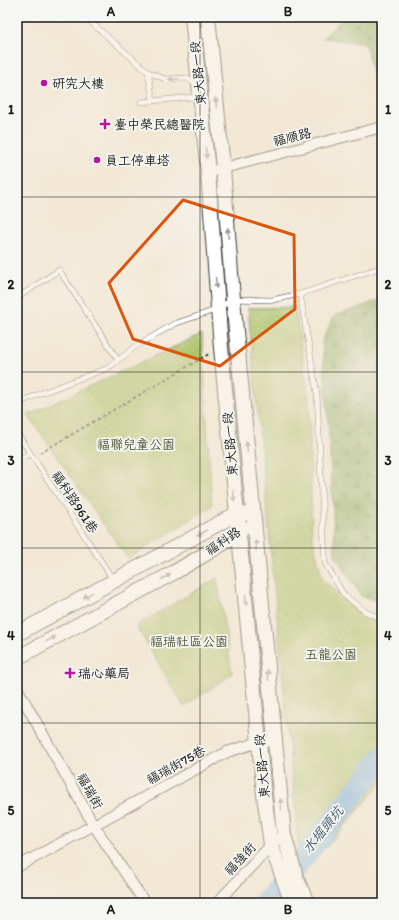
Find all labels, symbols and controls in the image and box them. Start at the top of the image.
text: A [106,4,116,19]
text: B [284,4,293,19]
street label: 東大路一段 [187,40,209,106]
place label: 研究大樓 [52,76,104,91]
one-way arrow [167,76,180,82]
marker: 研究大樓 [39,78,49,88]
one-way arrow [213,97,219,109]
text: 1 [8,102,14,117]
text: 1 [385,102,391,117]
place label: 臺中榮民總醫院 [114,117,205,132]
marker: 臺中榮民總醫院 [99,118,111,130]
street label: 福順路 [271,125,313,149]
one-way arrow [203,147,209,159]
place label: 員工停車塔 [105,153,170,168]
marker: 員工停車塔 [92,155,102,165]
one-way arrow [224,227,231,239]
text: 2 [8,277,15,292]
one-way arrow [212,277,219,289]
text: 2 [385,277,392,292]
street label: 東大路一段 [220,411,240,477]
park label: 福聯兒童公園 [97,437,175,452]
one-way arrow [244,441,250,453]
text: 3 [7,453,15,468]
text: 3 [384,453,392,468]
street label: 福科路961巷 [49,468,101,536]
one-way arrow [231,490,238,502]
street label: 福科路 [203,524,243,558]
one-way arrow [196,530,208,536]
one-way arrow [253,539,260,551]
one-way arrow [160,574,171,580]
one-way arrow [82,592,94,599]
one-way arrow [242,594,249,606]
text: 4 [7,628,15,643]
text: 4 [384,628,392,643]
park label: 福瑞社區公園 [150,634,228,649]
one-way arrow [45,636,57,642]
park label: 五龍公園 [305,647,357,662]
place label: 瑞心藥局 [78,666,130,681]
marker: 瑞心藥局 [65,668,75,678]
one-way arrow [265,669,272,681]
street label: 東大路一段 [252,733,272,799]
street label: 福瑞街75巷 [144,743,208,787]
street label: 福瑞街 [74,770,106,812]
one-way arrow [278,798,284,810]
water label: 水堀頭坑 [299,801,348,857]
text: 5 [8,803,15,818]
text: 5 [385,803,392,818]
street label: 福強街 [221,840,259,878]
text: A [106,902,116,917]
text: B [284,902,293,917]

